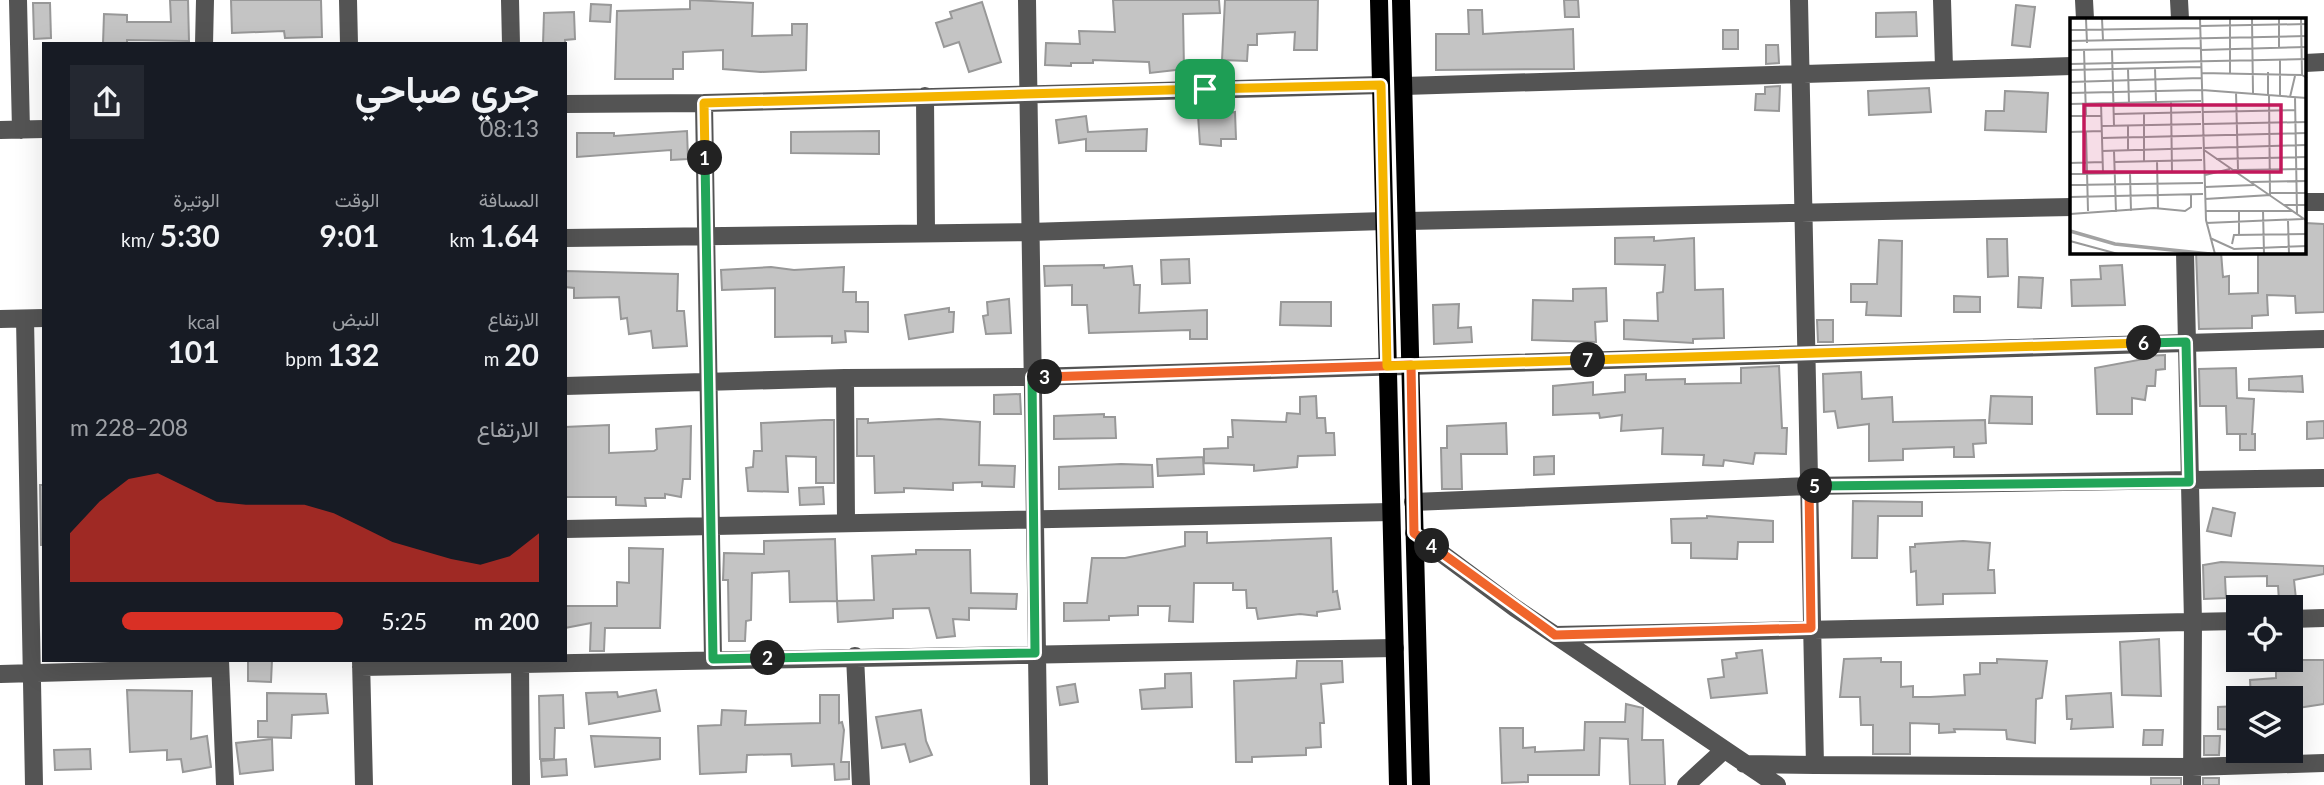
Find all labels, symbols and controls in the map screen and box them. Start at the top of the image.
inset map [2070,18,2306,254]
pin [1175,59,1235,119]
button: share [70,65,144,139]
text: جري صباحي [355,65,539,111]
icon: arrive [1186,70,1224,108]
text: 08:13 [480,114,539,142]
pin: 1 [688,140,722,176]
text: 1 [699,146,710,169]
text: الوتيرة [173,188,220,211]
text: الوقت [335,188,379,211]
text: المسافة [479,188,539,211]
text: 5:30 [160,217,220,253]
text: 9:01 [319,217,379,253]
text: 1.64 [480,217,539,253]
text: /km [121,228,160,251]
text: km [450,228,480,251]
text: النبض [332,307,379,330]
text: الارتفاع [487,307,539,330]
text: kcal [188,310,220,333]
pin: 6 [2126,326,2162,360]
text: 6 [2138,331,2149,354]
text: 101 [167,333,220,369]
text: 132 [327,336,379,372]
text: 20 [504,336,539,372]
pin: 7 [1570,342,1606,378]
text: bpm [285,347,327,370]
text: m [484,347,504,370]
text: 7 [1582,348,1593,371]
pin: 3 [1028,360,1062,394]
text: 3 [1039,365,1050,388]
text: 208–228 m [70,413,188,441]
text: الارتفاع [477,414,539,442]
pin: 5 [1798,468,1832,504]
text: 5 [1809,474,1820,497]
pin: 4 [1414,528,1450,564]
text: 4 [1426,534,1437,557]
map controls [2226,595,2303,763]
button: locate [2226,595,2303,672]
text: 5:25 [381,607,427,635]
text: 200 m [474,607,539,635]
pin: 2 [750,640,786,676]
text: 2 [762,646,773,669]
button: layers [2226,686,2303,763]

